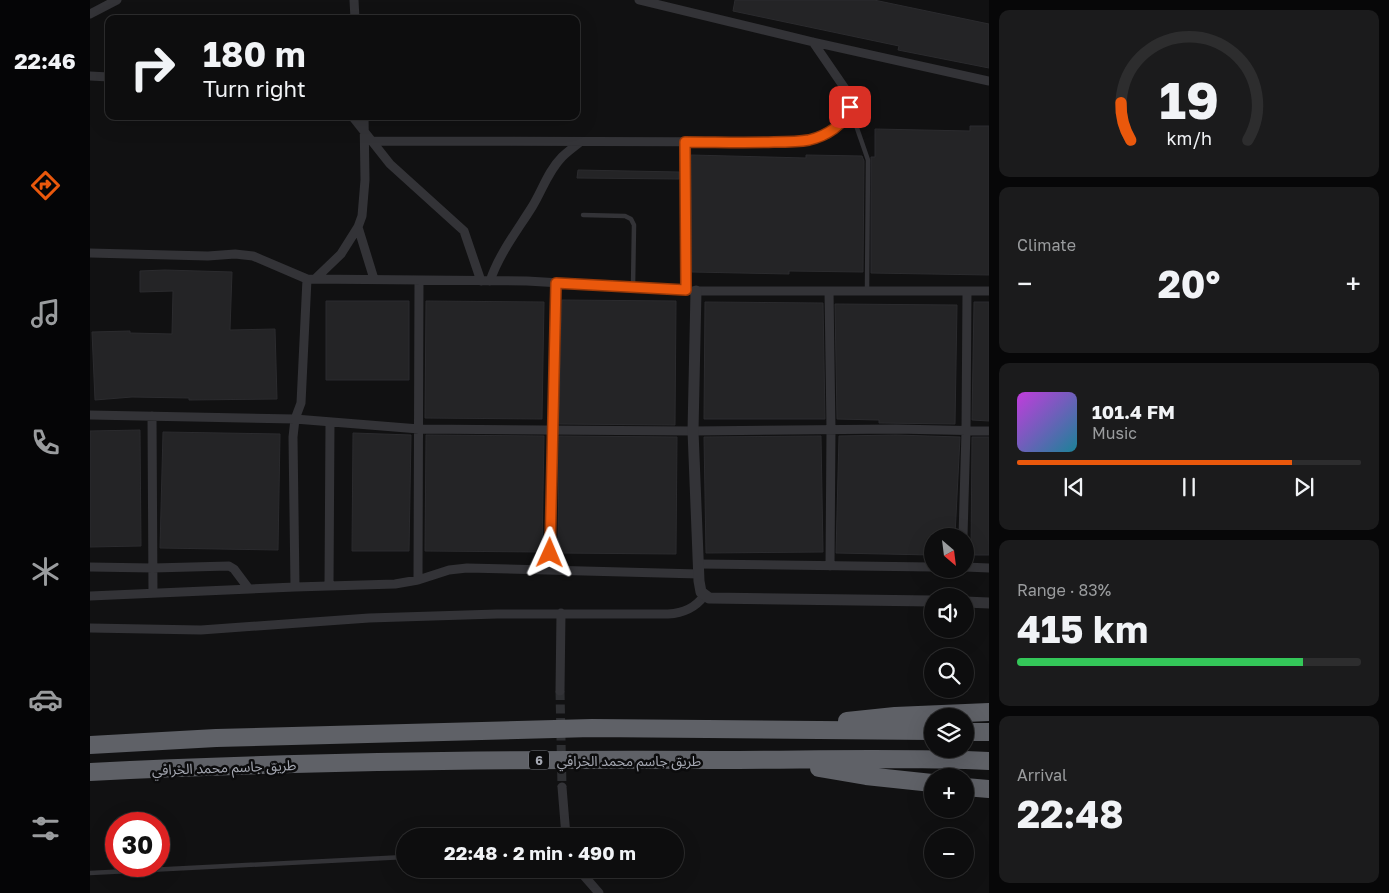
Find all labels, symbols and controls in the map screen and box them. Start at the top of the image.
text: 180 m [203,33,306,75]
icon: right [120,35,185,100]
text: 22:46 [14,47,76,74]
text: 19 [1159,68,1219,130]
text: Turn right [203,75,306,102]
pin [829,86,871,128]
icon: arrive [836,93,864,121]
text: km/h [1166,127,1212,149]
icon: directions [28,168,63,203]
text: Climate [1017,235,1076,255]
text: 20° [1158,261,1220,306]
text: − [1017,267,1032,300]
text: + [1346,267,1361,300]
icon: music [28,296,63,331]
text: 101.4 FM [1092,400,1175,423]
text: Music [1092,423,1137,443]
icon: phone [28,425,63,460]
icon: previous [1060,473,1088,501]
icon: pause [1175,473,1203,501]
icon: next [1290,473,1318,501]
position arrow [523,526,575,578]
north arrow [924,528,974,578]
map controls [924,528,974,878]
icon: climate [28,554,63,589]
text: Range · 83% [1017,580,1111,600]
button: sound [924,588,974,638]
text: 415 km [1017,606,1148,651]
button: search [924,648,974,698]
icon: car [28,682,63,717]
button: layers [924,708,974,758]
road number: 6 [529,750,549,770]
street label: طريق جاسم محمد الخرافي [557,752,701,772]
street label: طريق جاسم محمد الخرافي [151,756,297,781]
text: Arrival [1017,765,1067,785]
button: + [924,768,974,818]
text: 22:48 [1017,791,1124,836]
icon: filters [28,811,63,846]
speed limit sign: 30 [105,812,170,877]
button: − [924,828,974,878]
text: 22:48 · 2 min · 490 m [444,841,636,864]

